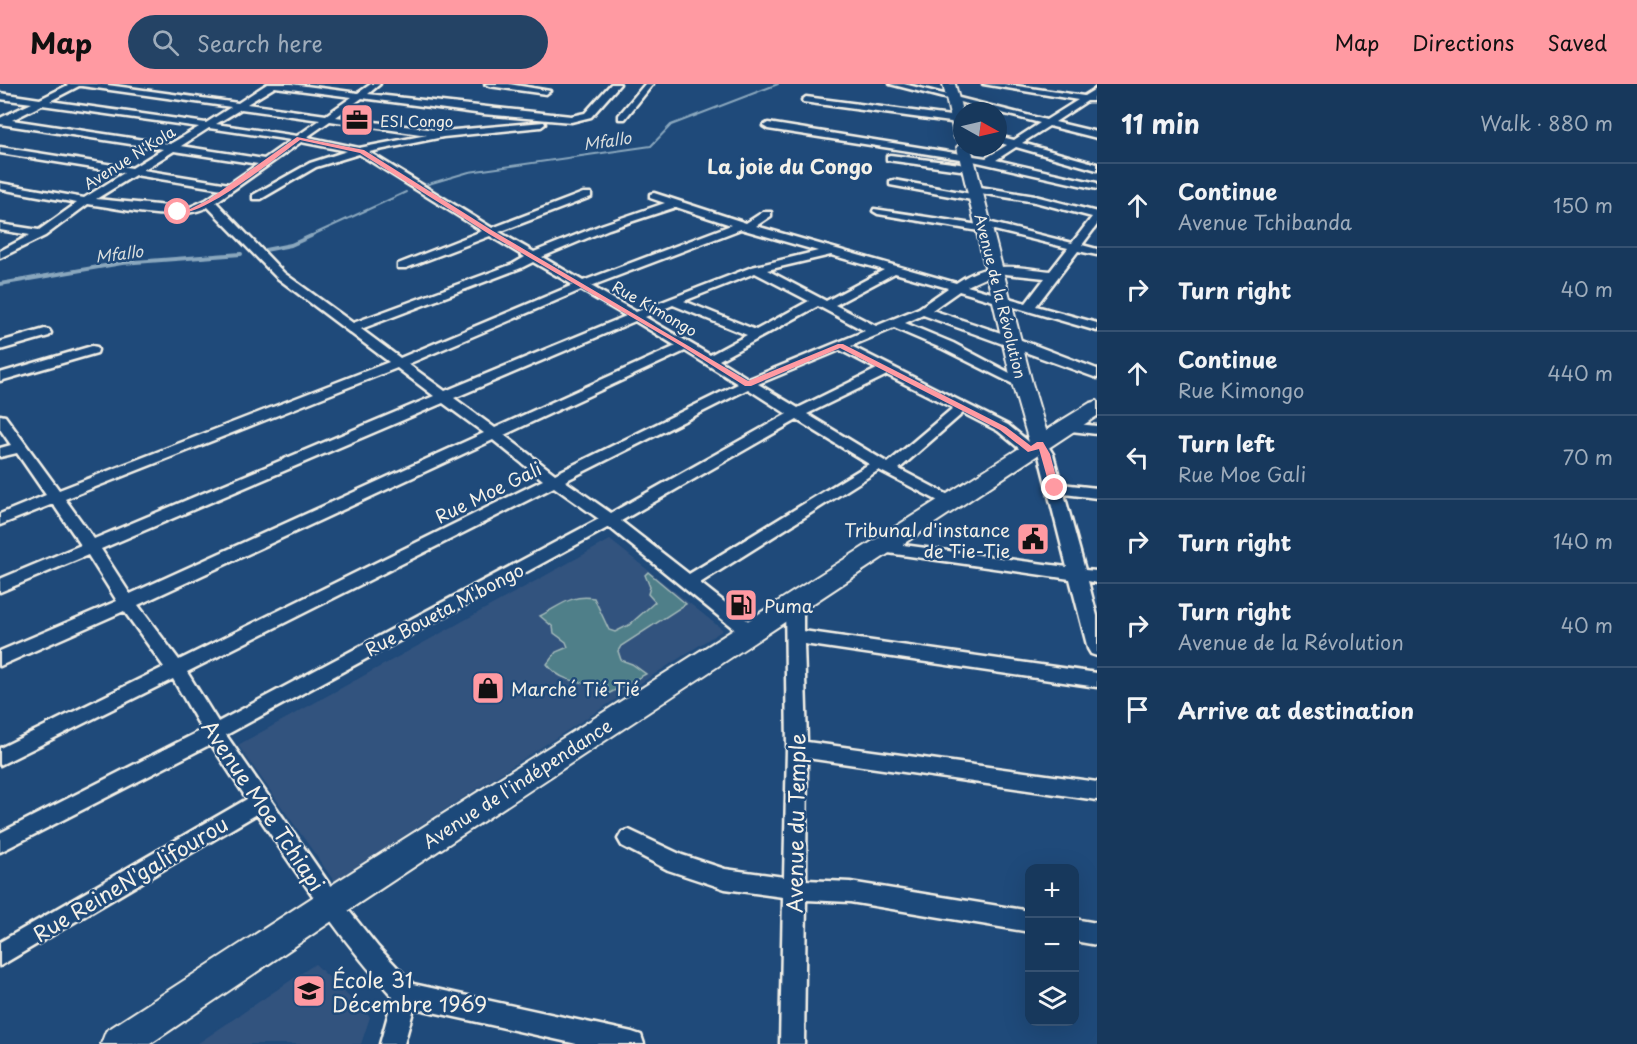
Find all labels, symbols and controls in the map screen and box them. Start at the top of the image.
search box [128,15,548,69]
text: Map [30,21,92,64]
icon: search [149,26,182,59]
text: Search here [197,26,323,59]
text: Map [1334,26,1379,58]
text: Directions [1412,26,1514,58]
text: Saved [1547,26,1607,58]
office icon: ESI Congo [339,102,375,138]
north arrow [953,102,1007,156]
text: 11 min [1121,104,1200,143]
text: Walk · 880 m [1480,108,1613,138]
place label: ESI Congo [380,109,453,132]
street label: Avenue N'Kola [79,119,180,194]
water label: Mfallo [582,125,634,155]
district label: La joie du Congo [707,151,873,181]
text: Continue [1178,174,1277,207]
icon: ahead [1121,189,1154,222]
text: 150 m [1553,190,1613,220]
route start [164,198,190,224]
text: Avenue Tchibanda [1178,207,1352,237]
street label: Avenue de la Révolution [969,211,1033,381]
water label: Mfallo [94,238,145,268]
icon: right [1121,273,1154,306]
text: Turn right [1178,273,1291,306]
street label: Rue Kimongo [608,274,702,342]
text: 40 m [1561,274,1613,304]
text: Continue [1178,342,1277,375]
icon: ahead [1121,357,1154,390]
text: 440 m [1548,358,1613,388]
text: Rue Kimongo [1178,375,1304,405]
text: Turn left [1178,426,1275,459]
icon: left [1121,441,1154,474]
text: 70 m [1563,442,1613,472]
street label: Rue Moe Gali [430,455,546,529]
text: Rue Moe Gali [1178,459,1306,489]
route end [1041,474,1067,500]
place label: Tribunal d'instance de Tie-Tie [844,516,1010,564]
public building icon: Tribunal d'instance de Tie-Tie [1015,521,1051,557]
icon: right [1121,525,1154,558]
text: Turn right [1178,525,1291,558]
text: 140 m [1553,526,1613,556]
street label: Rue Boueta M'bongo [360,556,528,662]
fuel station icon: Puma [723,587,759,623]
place label: Puma [764,592,814,619]
text: Turn right [1178,594,1291,627]
icon: right [1121,609,1154,642]
text: 40 m [1561,610,1613,640]
text: Avenue de la Révolution [1178,627,1404,657]
shop icon: Marché Tié Tié [470,670,506,706]
place label: Marché Tié Tié [511,675,640,702]
icon: arrive [1121,693,1154,726]
text: Arrive at destination [1178,693,1414,726]
street label: Avenue de l'indépendance [417,711,617,854]
street label: Avenue Moe Tchiapi [195,713,333,897]
street label: Avenue du Temple [777,733,813,913]
street label: Rue ReineN'galifourou [26,807,234,949]
map controls [1025,864,1079,1026]
button: + [1025,864,1079,918]
button: − [1025,918,1079,972]
place label: École 31 Décembre 1969 [332,963,487,1019]
button: layers [1025,972,1079,1026]
school or university icon: École 31 Décembre 1969 [291,973,327,1009]

